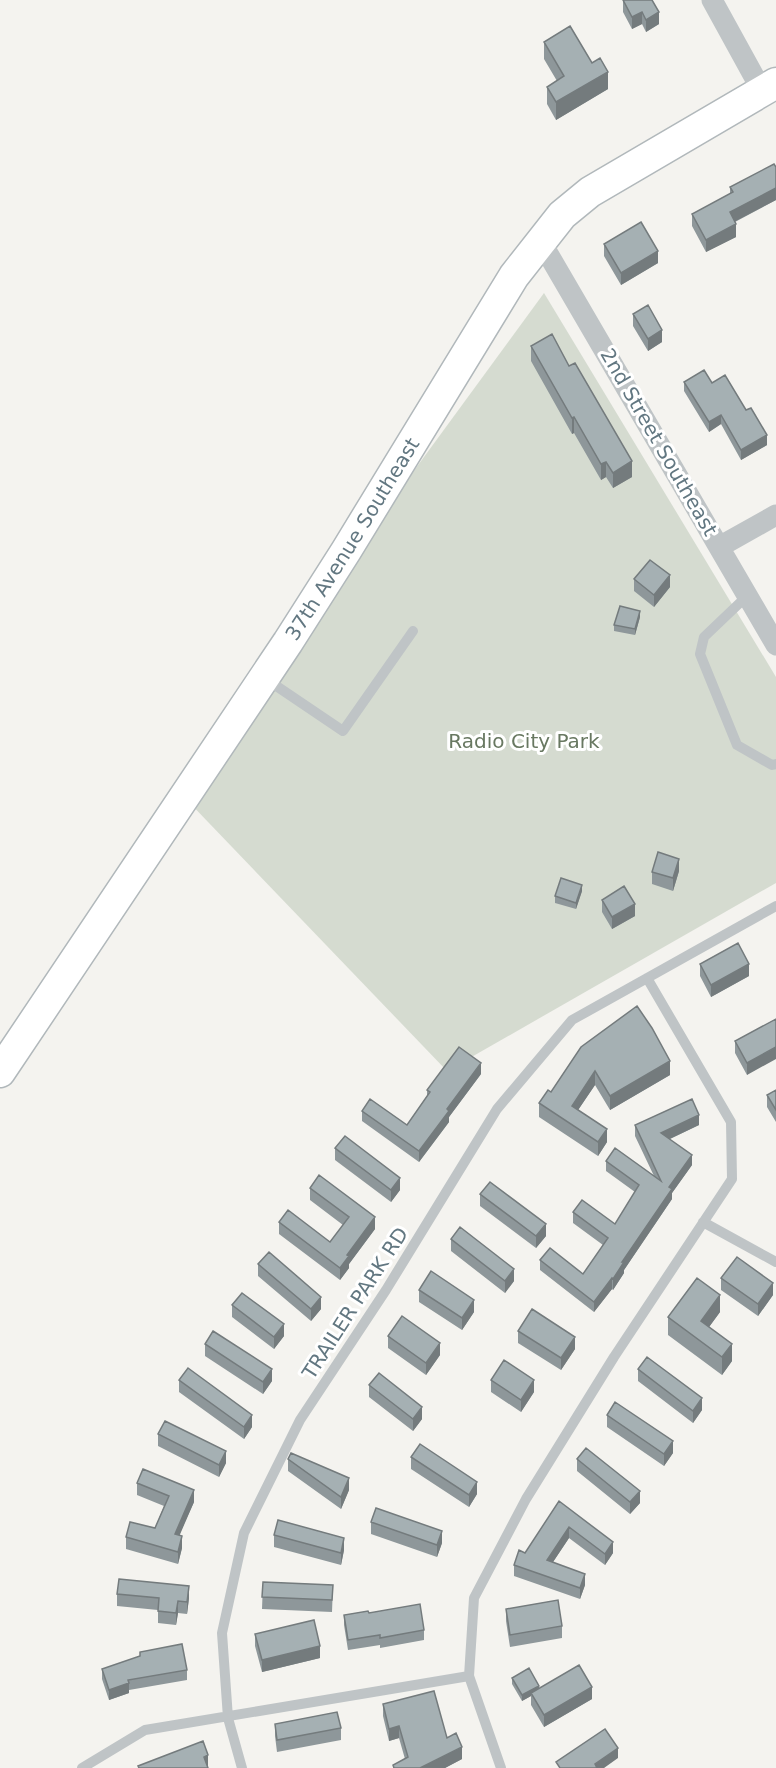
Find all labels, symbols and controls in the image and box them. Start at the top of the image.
street label: 2nd Street Southeast [595,344,723,540]
street label: 37th Avenue Southeast [280,433,424,645]
park label: Radio City Park [448,729,600,753]
street label: TRAILER PARK RD [296,1223,413,1384]

